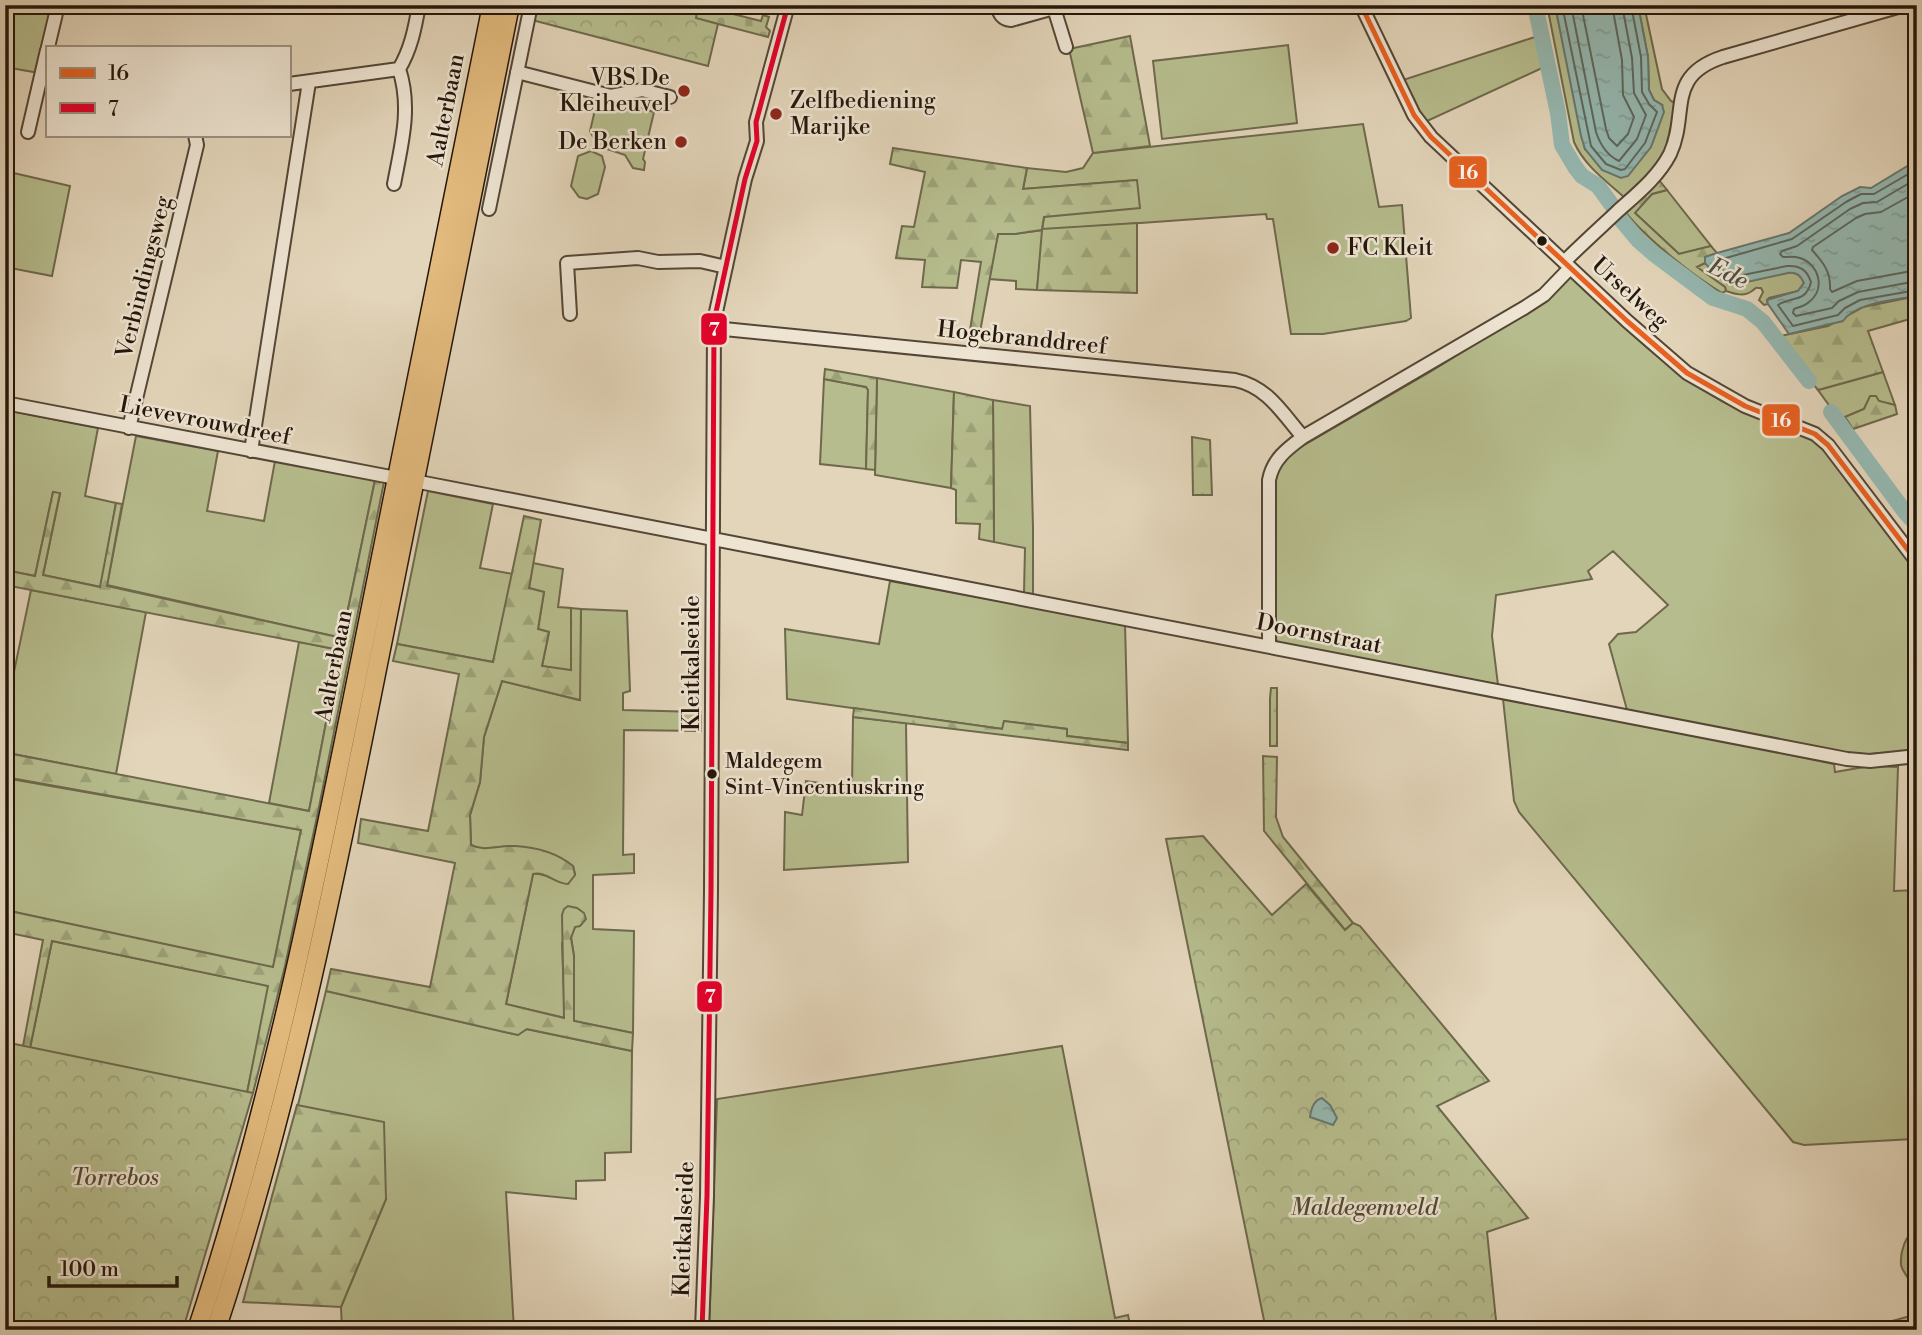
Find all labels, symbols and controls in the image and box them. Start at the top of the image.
legend [46,46,290,136]
street label: Aalterbaan [421,51,471,170]
text: 16 [108,61,129,87]
place label: VBS De Kleiheuvel [559,64,670,118]
marker: VBS De Kleiheuvel [676,83,692,99]
place label: Zelfbediening Marijke [790,87,936,141]
text: 7 [108,97,119,123]
marker: Zelfbediening Marijke [768,106,784,122]
place label: De Berken [558,128,667,156]
marker: De Berken [673,134,689,150]
line badge: 16 [1448,155,1488,189]
text: 16 [1458,161,1478,185]
street label: Verbindingsweg [110,193,178,362]
place label: FC Kleit [1347,234,1433,262]
unlabelled marker [1535,234,1549,248]
marker: FC Kleit [1325,240,1341,256]
street label: Urselweg [1586,251,1674,335]
water label: Ede [1702,251,1753,296]
line badge: 7 [700,312,728,346]
street label: Hogebranddreef [936,315,1110,361]
text: 7 [708,318,720,342]
street label: Lievevrouwdreef [117,391,295,452]
line badge: 16 [1761,403,1801,437]
text: 16 [1771,409,1791,433]
street label: Kleitkalseide [678,595,706,731]
street label: Aalterbaan [309,607,359,726]
street label: Doornstraat [1254,608,1384,660]
place label: Maldegem Sint-Vincentiuskring [725,749,924,801]
marker: Maldegem Sint-Vincentiuskring [705,767,719,781]
line badge: 7 [696,980,723,1013]
text: 7 [704,985,716,1009]
street label: Kleitkalseide [668,1161,700,1297]
park label: Torrebos [71,1164,159,1192]
park label: Maldegemveld [1290,1194,1439,1222]
scale bar [49,1244,177,1288]
text: 100 m [60,1257,119,1283]

